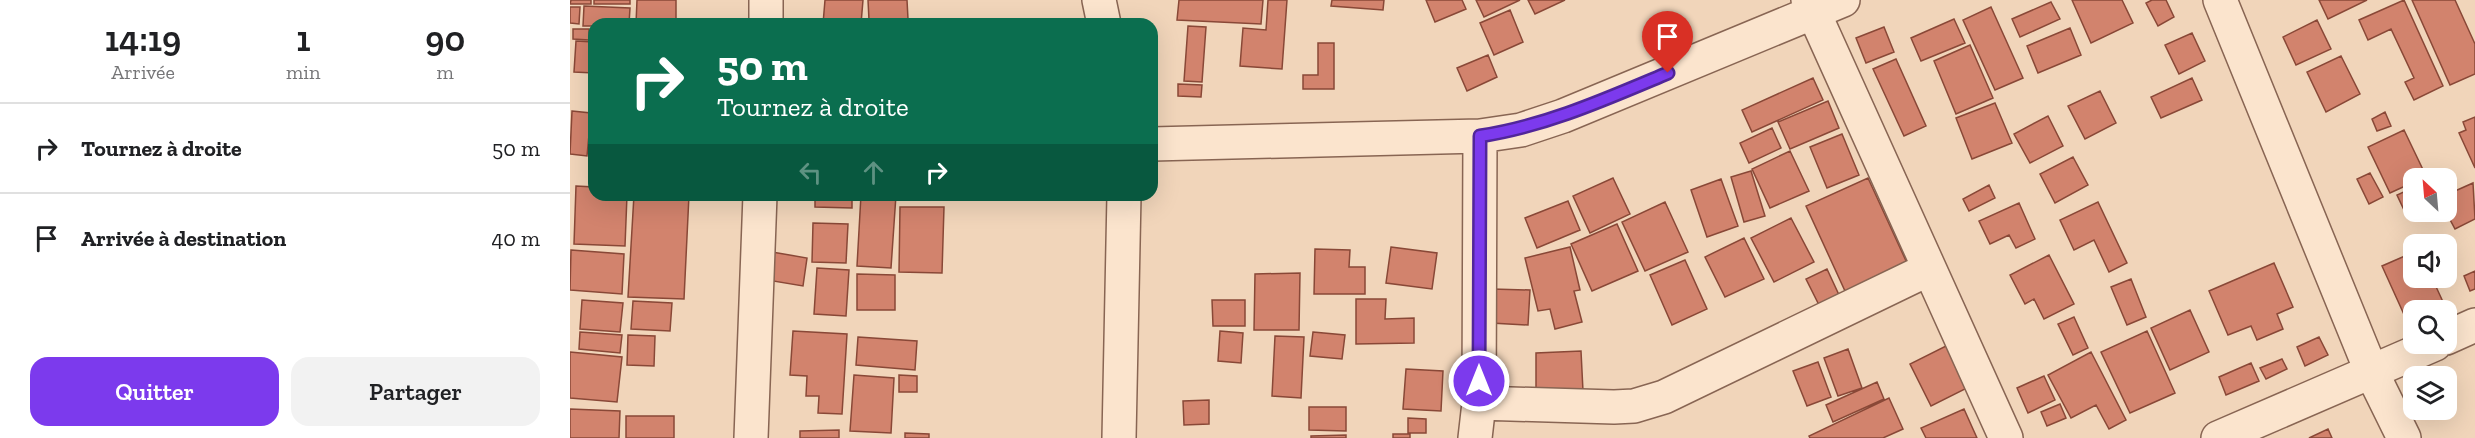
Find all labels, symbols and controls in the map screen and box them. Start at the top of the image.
pin [1642,11,1693,73]
text: 14:19 [105,17,181,60]
text: 1 [296,17,310,60]
text: 90 [425,17,465,60]
icon: arrive [1651,20,1684,53]
text: 50 m [717,40,808,91]
icon: right [618,42,696,120]
text: Arrivée [111,60,175,84]
text: min [286,60,320,84]
text: m [437,60,454,84]
text: Tournez à droite [717,91,909,123]
icon: right [30,132,63,165]
text: Tournez à droite [81,135,242,162]
text: 50 m [492,135,540,162]
icon: left [794,156,827,189]
icon: ahead [857,156,890,189]
icon: right [920,156,953,189]
north arrow [2403,168,2457,222]
map controls [2403,168,2457,420]
icon: arrive [30,222,63,255]
text: Arrivée à destination [81,225,286,252]
text: 40 m [491,225,540,252]
button: sound [2403,234,2457,288]
button: search [2403,300,2457,354]
position arrow [1447,349,1511,413]
button: Quitter [30,357,279,426]
button: Partager [291,357,540,426]
button: layers [2403,366,2457,420]

